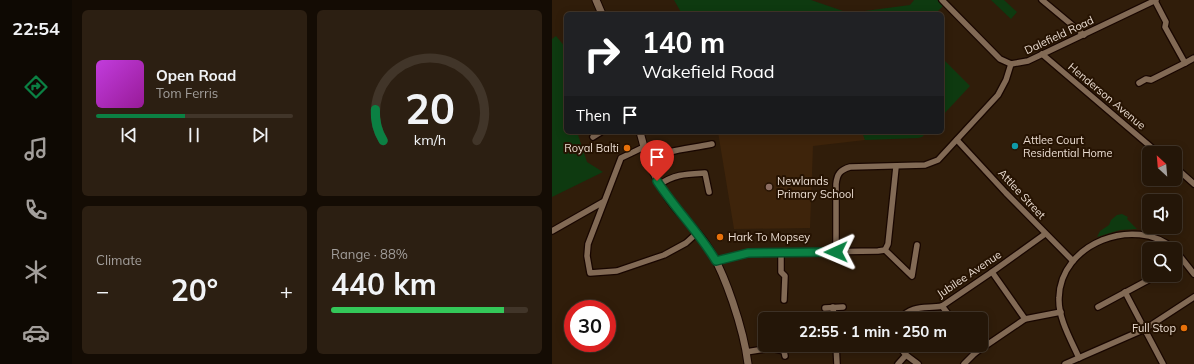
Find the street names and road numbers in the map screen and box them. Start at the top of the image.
street label: Dalefield Road [1022,13,1096,57]
street label: Henderson Avenue [1065,60,1149,132]
street label: Attlee Street [995,166,1049,222]
street label: Jubilee Avenue [934,247,1004,301]

